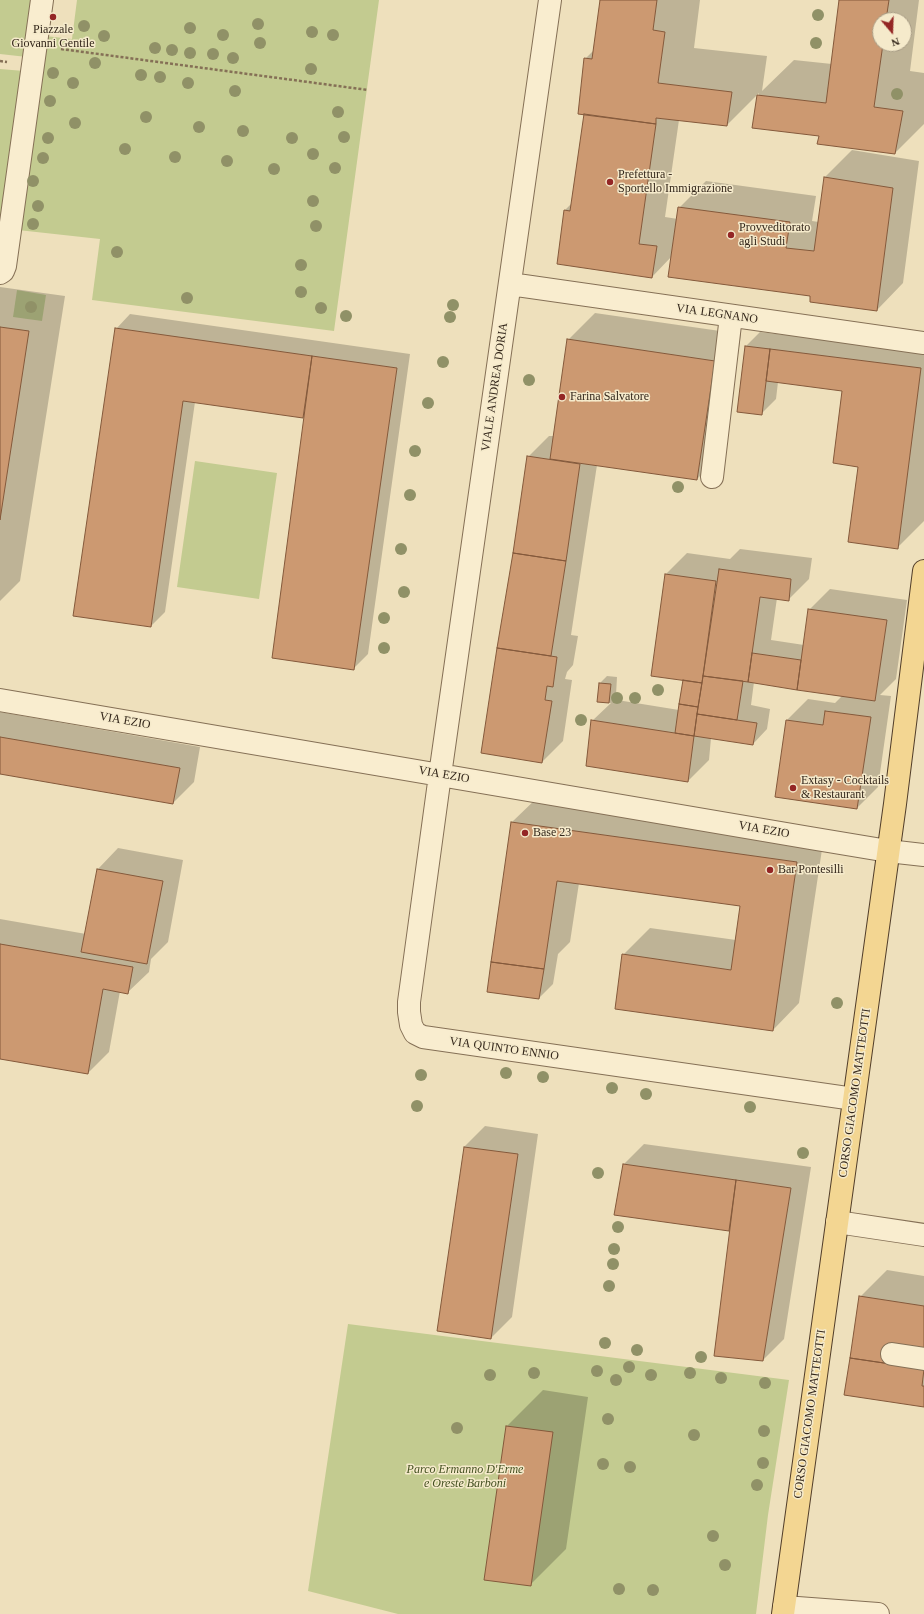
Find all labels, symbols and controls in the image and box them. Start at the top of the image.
marker: Piazzale Giovanni Gentile [48,12,58,22]
north arrow [872,12,912,52]
place label: Piazzale Giovanni Gentile [12,23,94,51]
text: N [890,35,901,49]
place label: Prefettura - Sportello Immigrazione [618,168,732,196]
marker: Prefettura - Sportello Immigrazione [605,177,615,187]
place label: Provveditorato agli Studi [739,221,810,249]
marker: Provveditorato agli Studi [726,230,736,240]
street label: VIA LEGNANO [675,301,759,327]
street label: VIALE ANDREA DORIA [479,322,511,452]
place label: Farina Salvatore [570,390,649,404]
marker: Farina Salvatore [557,392,567,402]
street label: VIA EZIO [98,709,152,733]
street label: VIA EZIO [417,763,471,787]
place label: Extasy - Cocktails & Restaurant [801,774,889,802]
marker: Extasy - Cocktails & Restaurant [788,783,798,793]
street label: VIA EZIO [737,818,791,842]
place label: Base 23 [533,826,571,840]
marker: Base 23 [520,828,530,838]
place label: Bar Pontesilli [778,863,844,877]
marker: Bar Pontesilli [765,865,775,875]
street label: CORSO GIACOMO MATTEOTTI [836,1007,874,1179]
street label: VIA QUINTO ENNIO [448,1034,560,1064]
street label: CORSO GIACOMO MATTEOTTI [791,1328,829,1500]
park label: Parco Ermanno D'Erme e Oreste Barboni [407,1463,523,1491]

